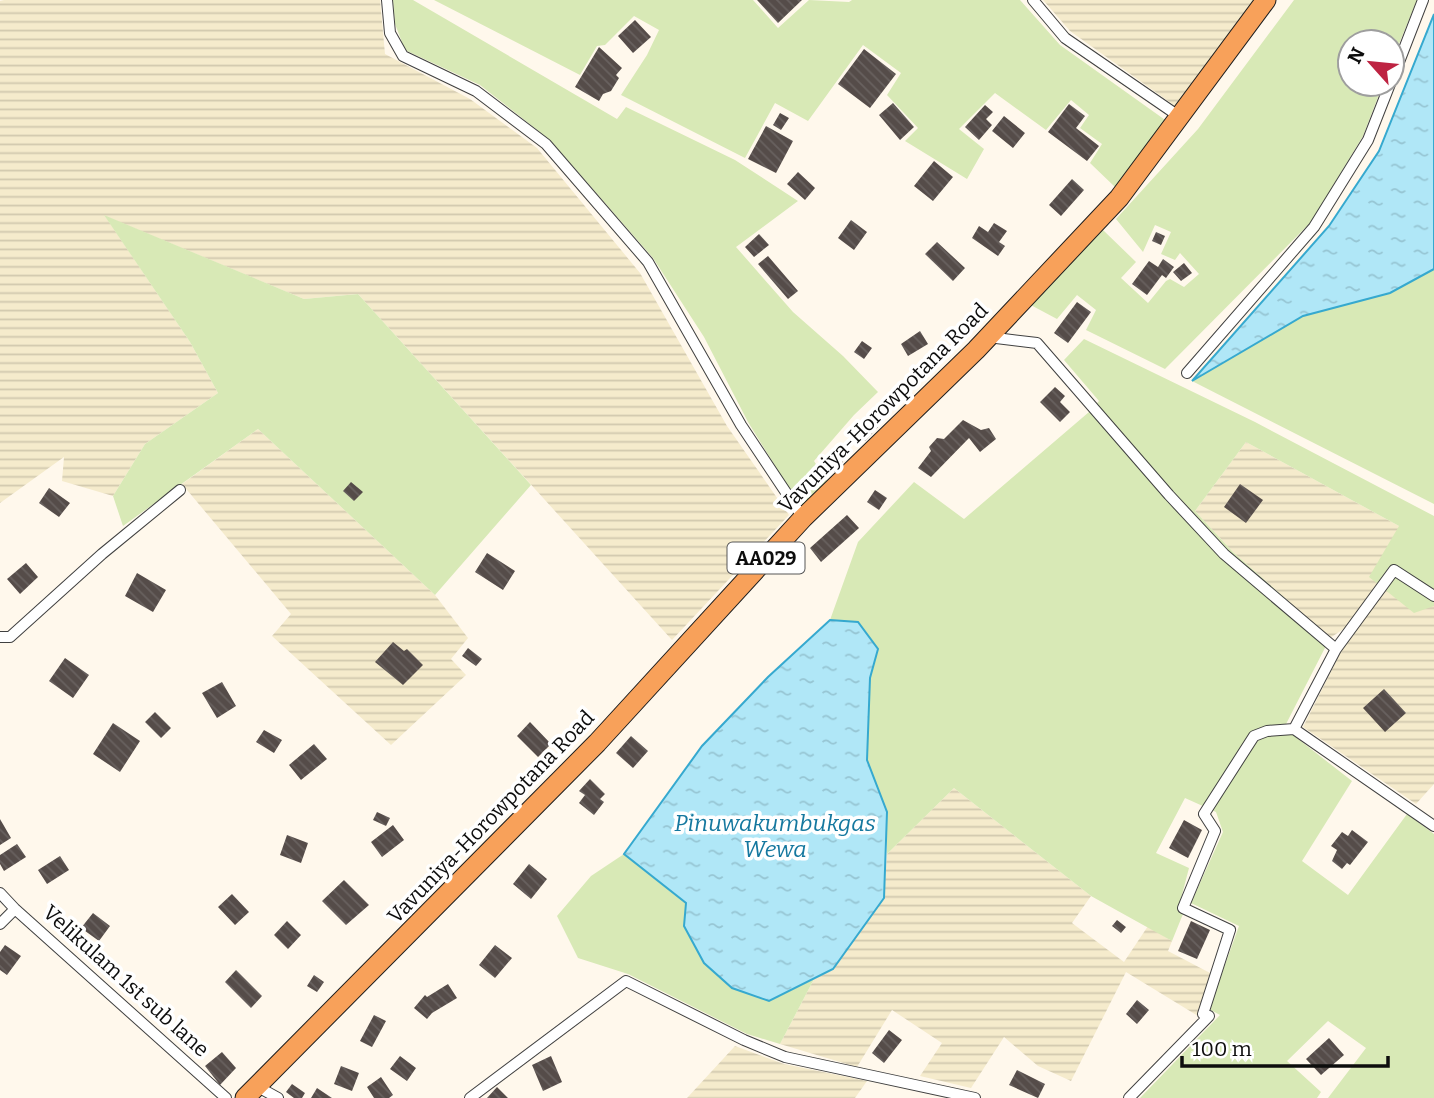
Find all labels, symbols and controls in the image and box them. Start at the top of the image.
north arrow [1336,28,1406,98]
text: N [1343,43,1370,67]
street label: Vavuniya-Horowpotana Road [773,298,993,518]
road number: AA029 [728,542,804,573]
street label: Vavuniya-Horowpotana Road [382,705,600,929]
water label: Pinuwakumbukgas Wewa [674,809,876,863]
street label: Velikulam 1st sub lane [38,899,214,1063]
scale bar [1182,1024,1388,1068]
text: 100 m [1192,1036,1252,1062]

